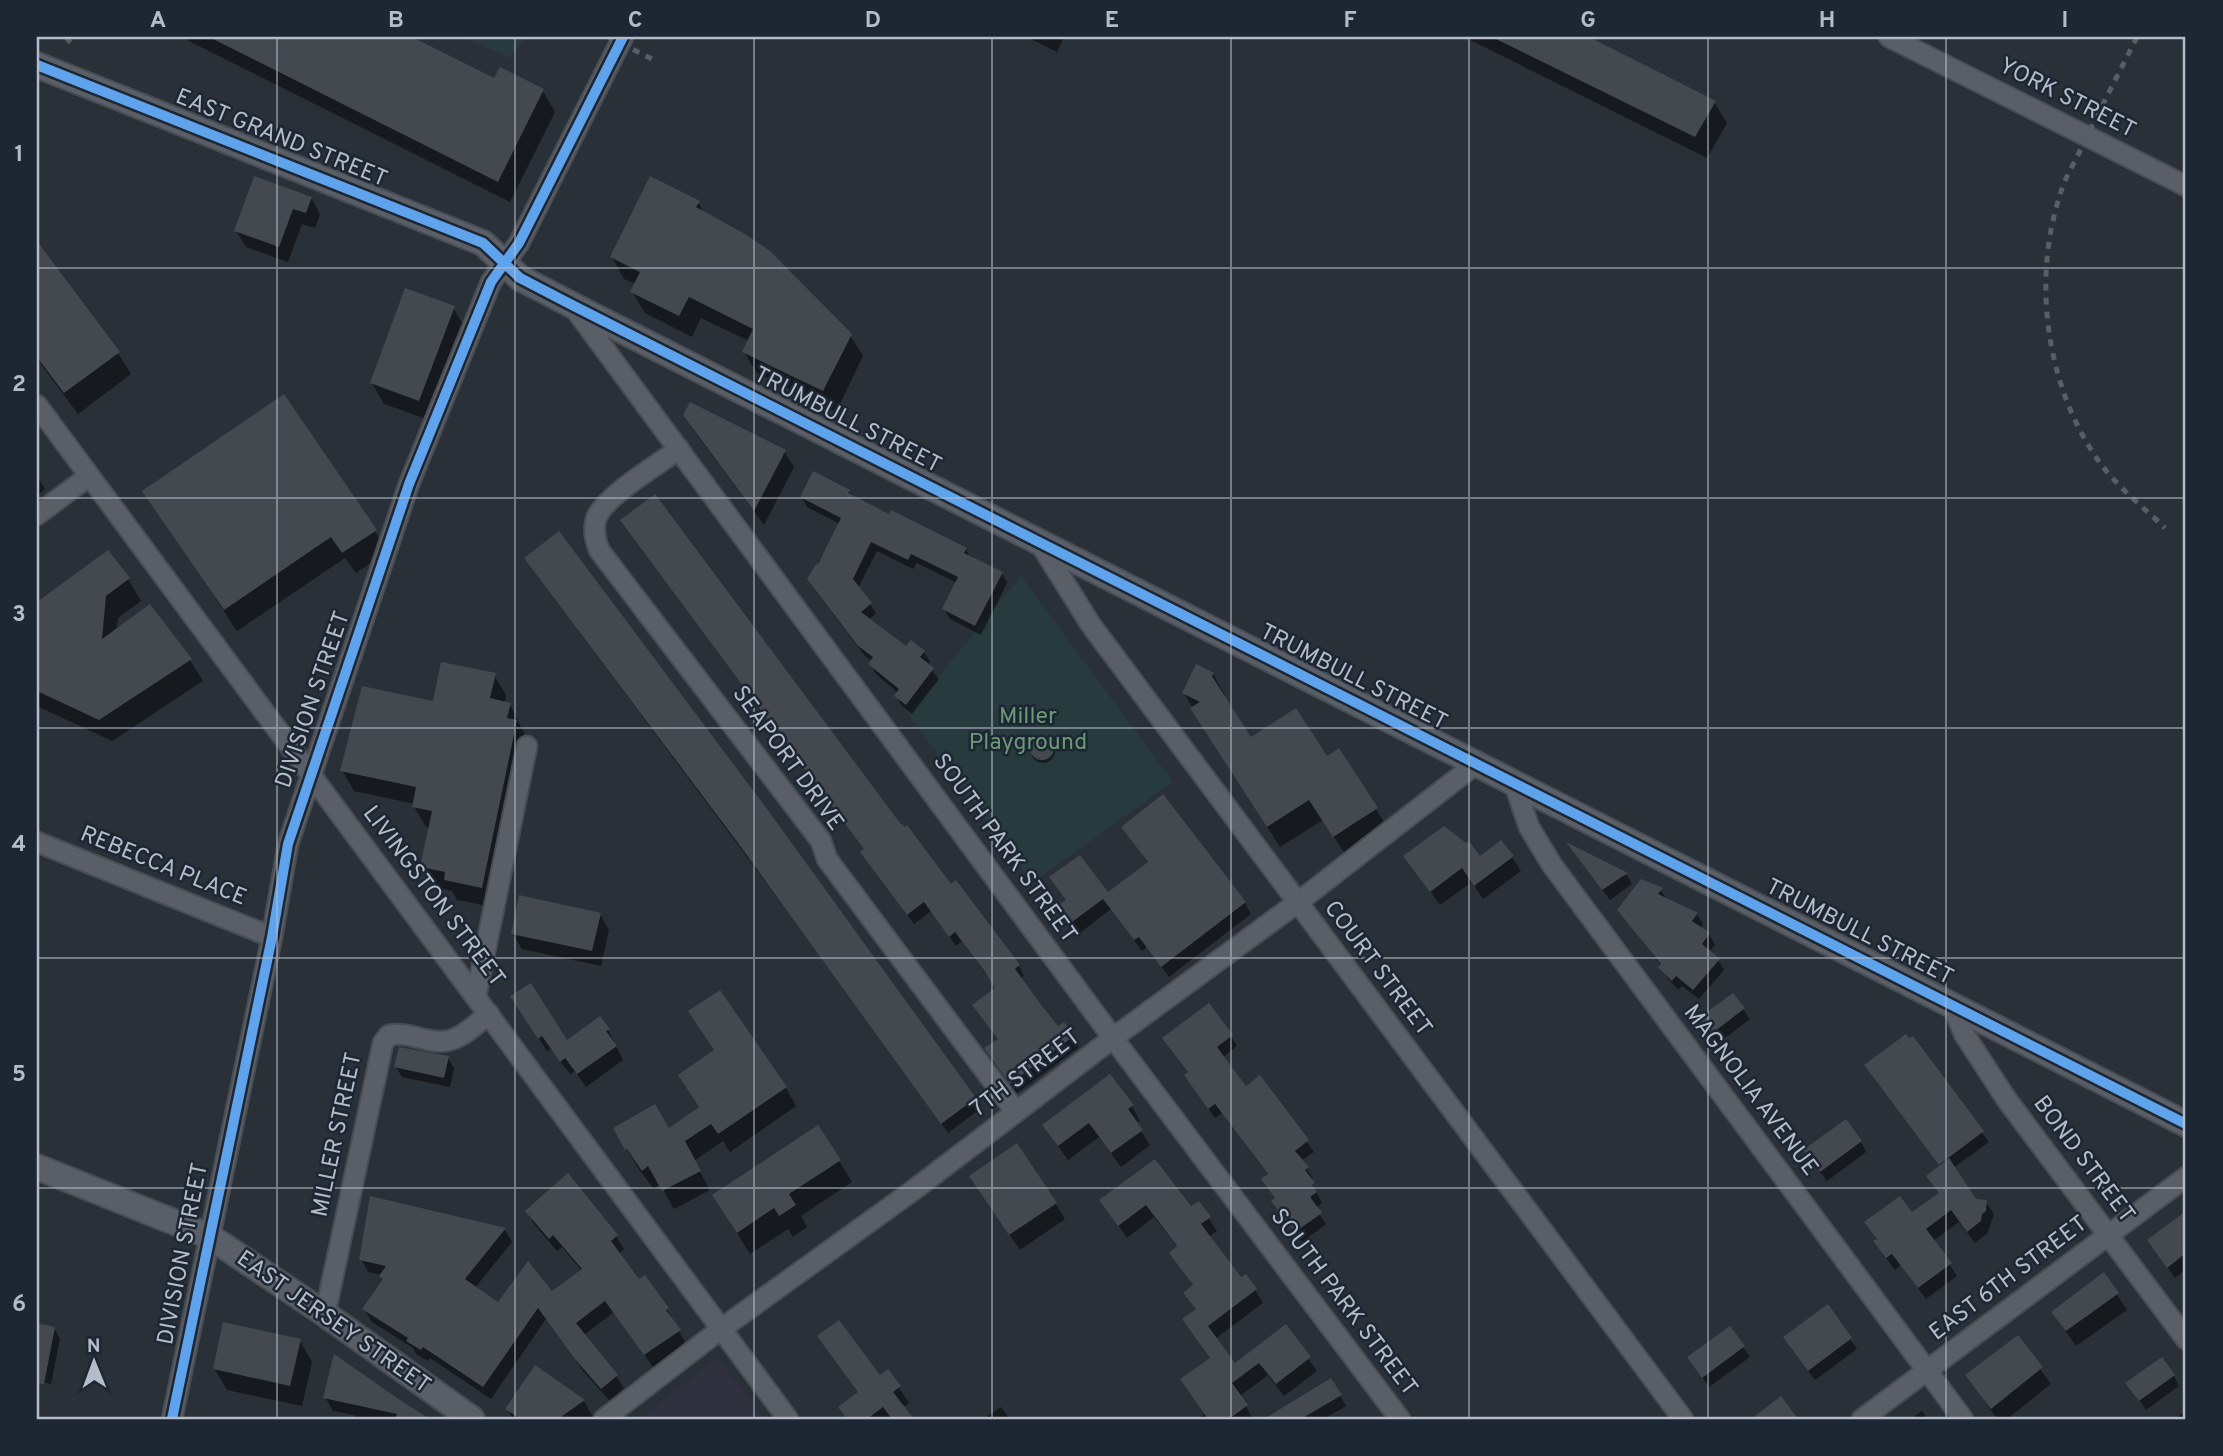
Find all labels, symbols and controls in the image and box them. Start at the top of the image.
text: A [150,7,166,36]
text: B [388,7,404,36]
text: C [628,7,642,36]
text: D [865,7,881,36]
text: E [1105,7,1119,36]
text: F [1343,7,1357,36]
text: G [1580,7,1596,36]
text: H [1819,7,1835,36]
text: I [2062,7,2068,36]
street label: YORK STREET [1994,52,2140,146]
street label: EAST GRAND STREET [171,83,391,195]
text: 1 [14,141,24,170]
street label: TRUMBULL STREET [748,361,946,481]
text: 2 [12,371,26,400]
text: 3 [12,601,26,630]
street label: DIVISION STREET [270,608,358,792]
street label: TRUMBULL STREET [1254,618,1452,738]
street label: SEAPORT DRIVE [725,681,849,837]
park label: Miller Playground [969,703,1087,758]
street label: SOUTH PARK STREET [926,749,1082,949]
street label: LIVINGSTON STREET [355,801,511,993]
street label: REBECCA PLACE [76,820,250,914]
text: 4 [12,831,26,860]
street label: TRUMBULL STREET [1760,873,1958,993]
street label: COURT STREET [1316,895,1438,1043]
street label: MAGNOLIA AVENUE [1676,1000,1824,1182]
street label: 7TH STREET [965,1023,1087,1125]
street label: MILLER STREET [306,1050,370,1220]
text: 5 [12,1061,26,1090]
street label: BOND STREET [2026,1091,2140,1229]
street label: DIVISION STREET [152,1161,216,1347]
street label: SOUTH PARK STREET [1263,1204,1423,1402]
street label: EAST 6TH STREET [1924,1210,2094,1348]
street label: EAST JERSEY STREET [230,1245,436,1401]
text: 6 [12,1291,26,1320]
north arrow [60,1326,130,1396]
text: N [87,1335,101,1359]

